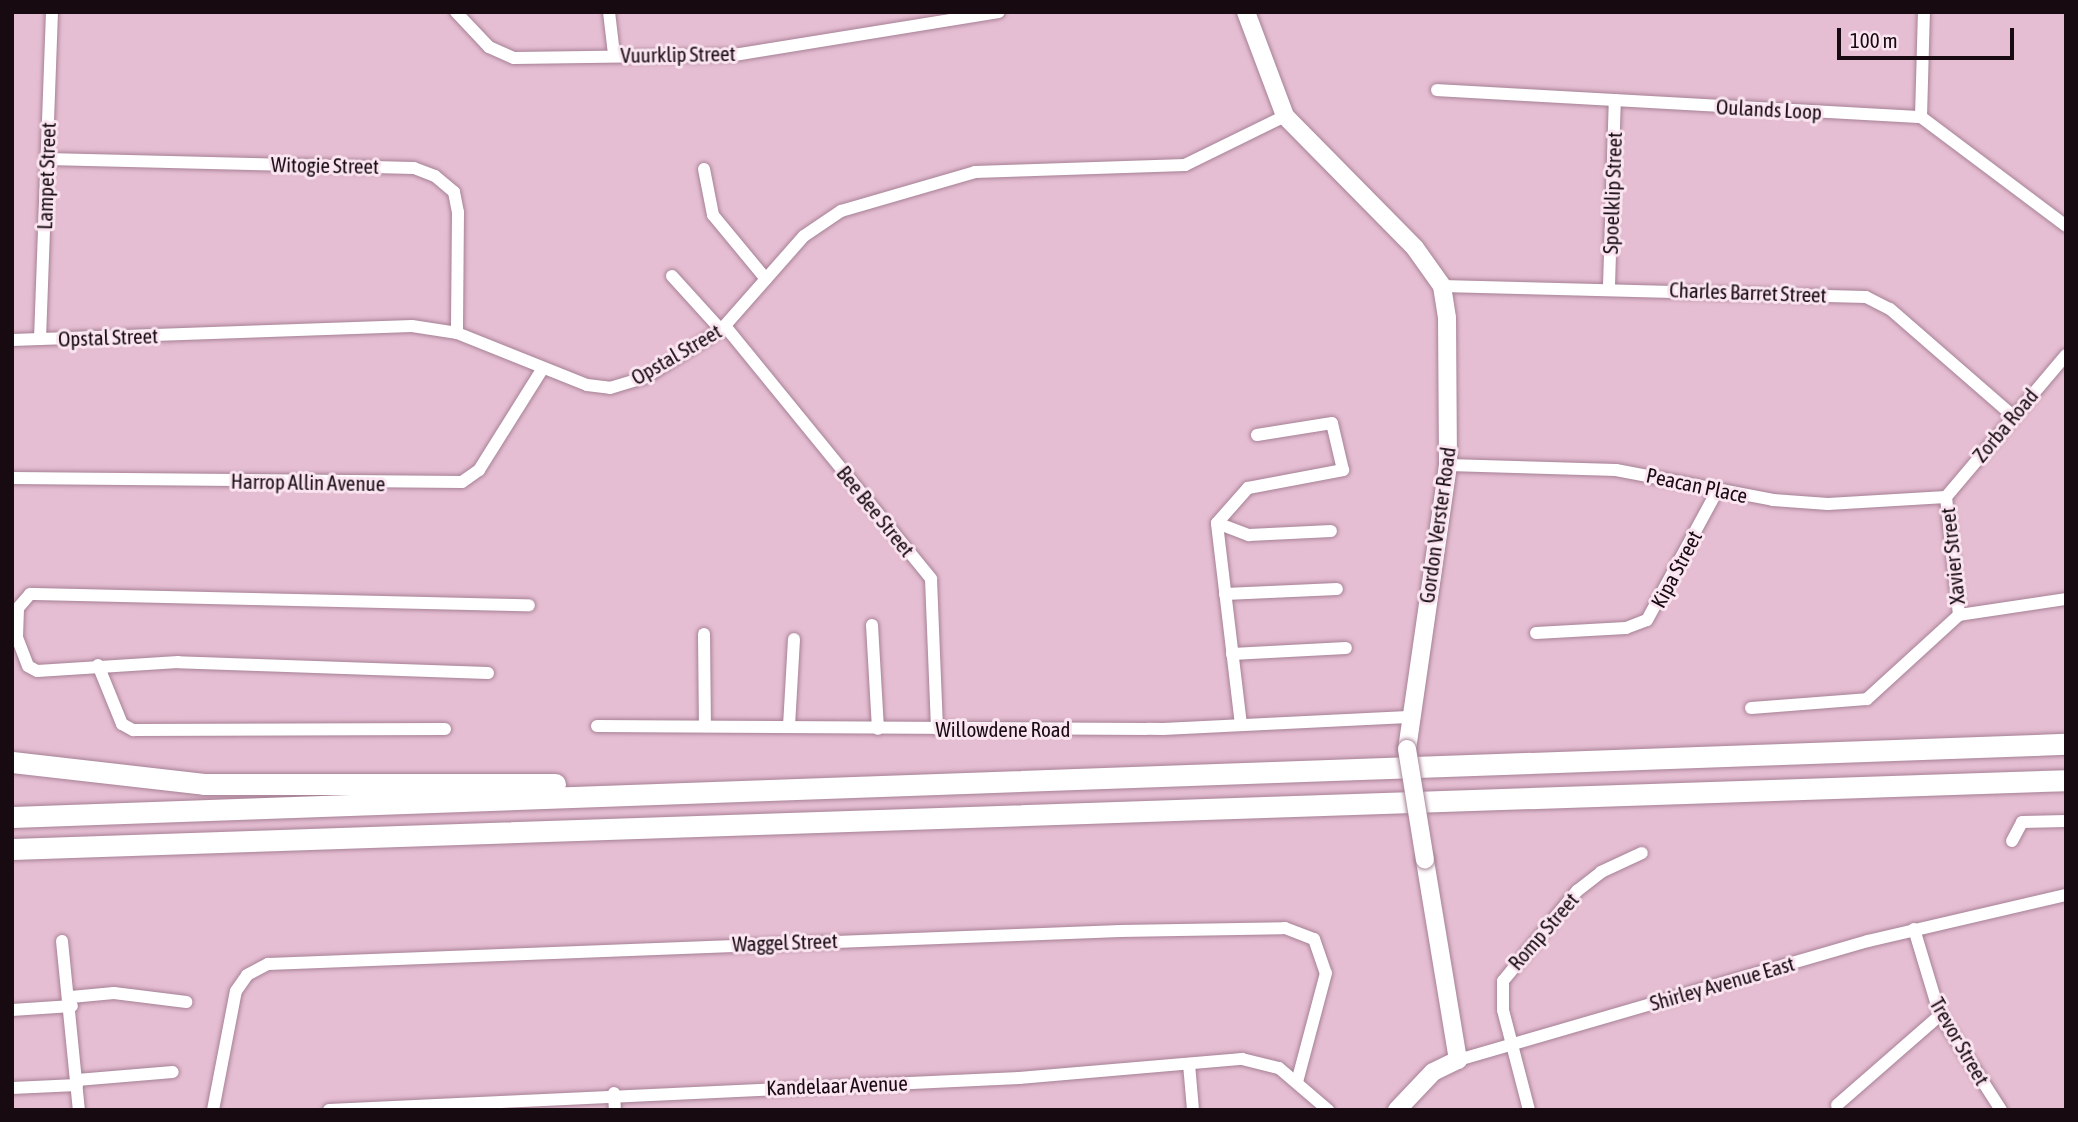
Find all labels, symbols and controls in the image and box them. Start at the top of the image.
scale bar [1840,14,2017,58]
text: 100 m [1850,28,1898,52]
street label: Vuurklip Street [620,40,736,68]
street label: Oulands Loop [1715,94,1823,124]
street label: Lampet Street [32,122,60,230]
street label: Spoelklip Street [1597,131,1627,255]
street label: Witogie Street [271,151,379,179]
street label: Charles Barret Street [1669,277,1827,307]
street label: Opstal Street [626,318,726,390]
street label: Opstal Street [58,323,158,351]
street label: Zorba Road [1967,383,2043,467]
street label: Gordon Verster Road [1414,445,1460,605]
street label: Bee Bee Street [832,460,920,562]
street label: Peacan Place [1644,462,1750,508]
street label: Harrop Allin Avenue [231,468,385,496]
street label: Xavier Street [1934,506,1970,606]
street label: Kipa Street [1645,526,1707,612]
street label: Willowdene Road [935,716,1071,742]
street label: Romp Street [1503,887,1583,975]
street label: Waggel Street [732,928,838,956]
street label: Shirley Avenue East [1647,950,1797,1016]
street label: Trevor Street [1925,993,1995,1089]
street label: Kandelaar Avenue [766,1070,908,1100]

